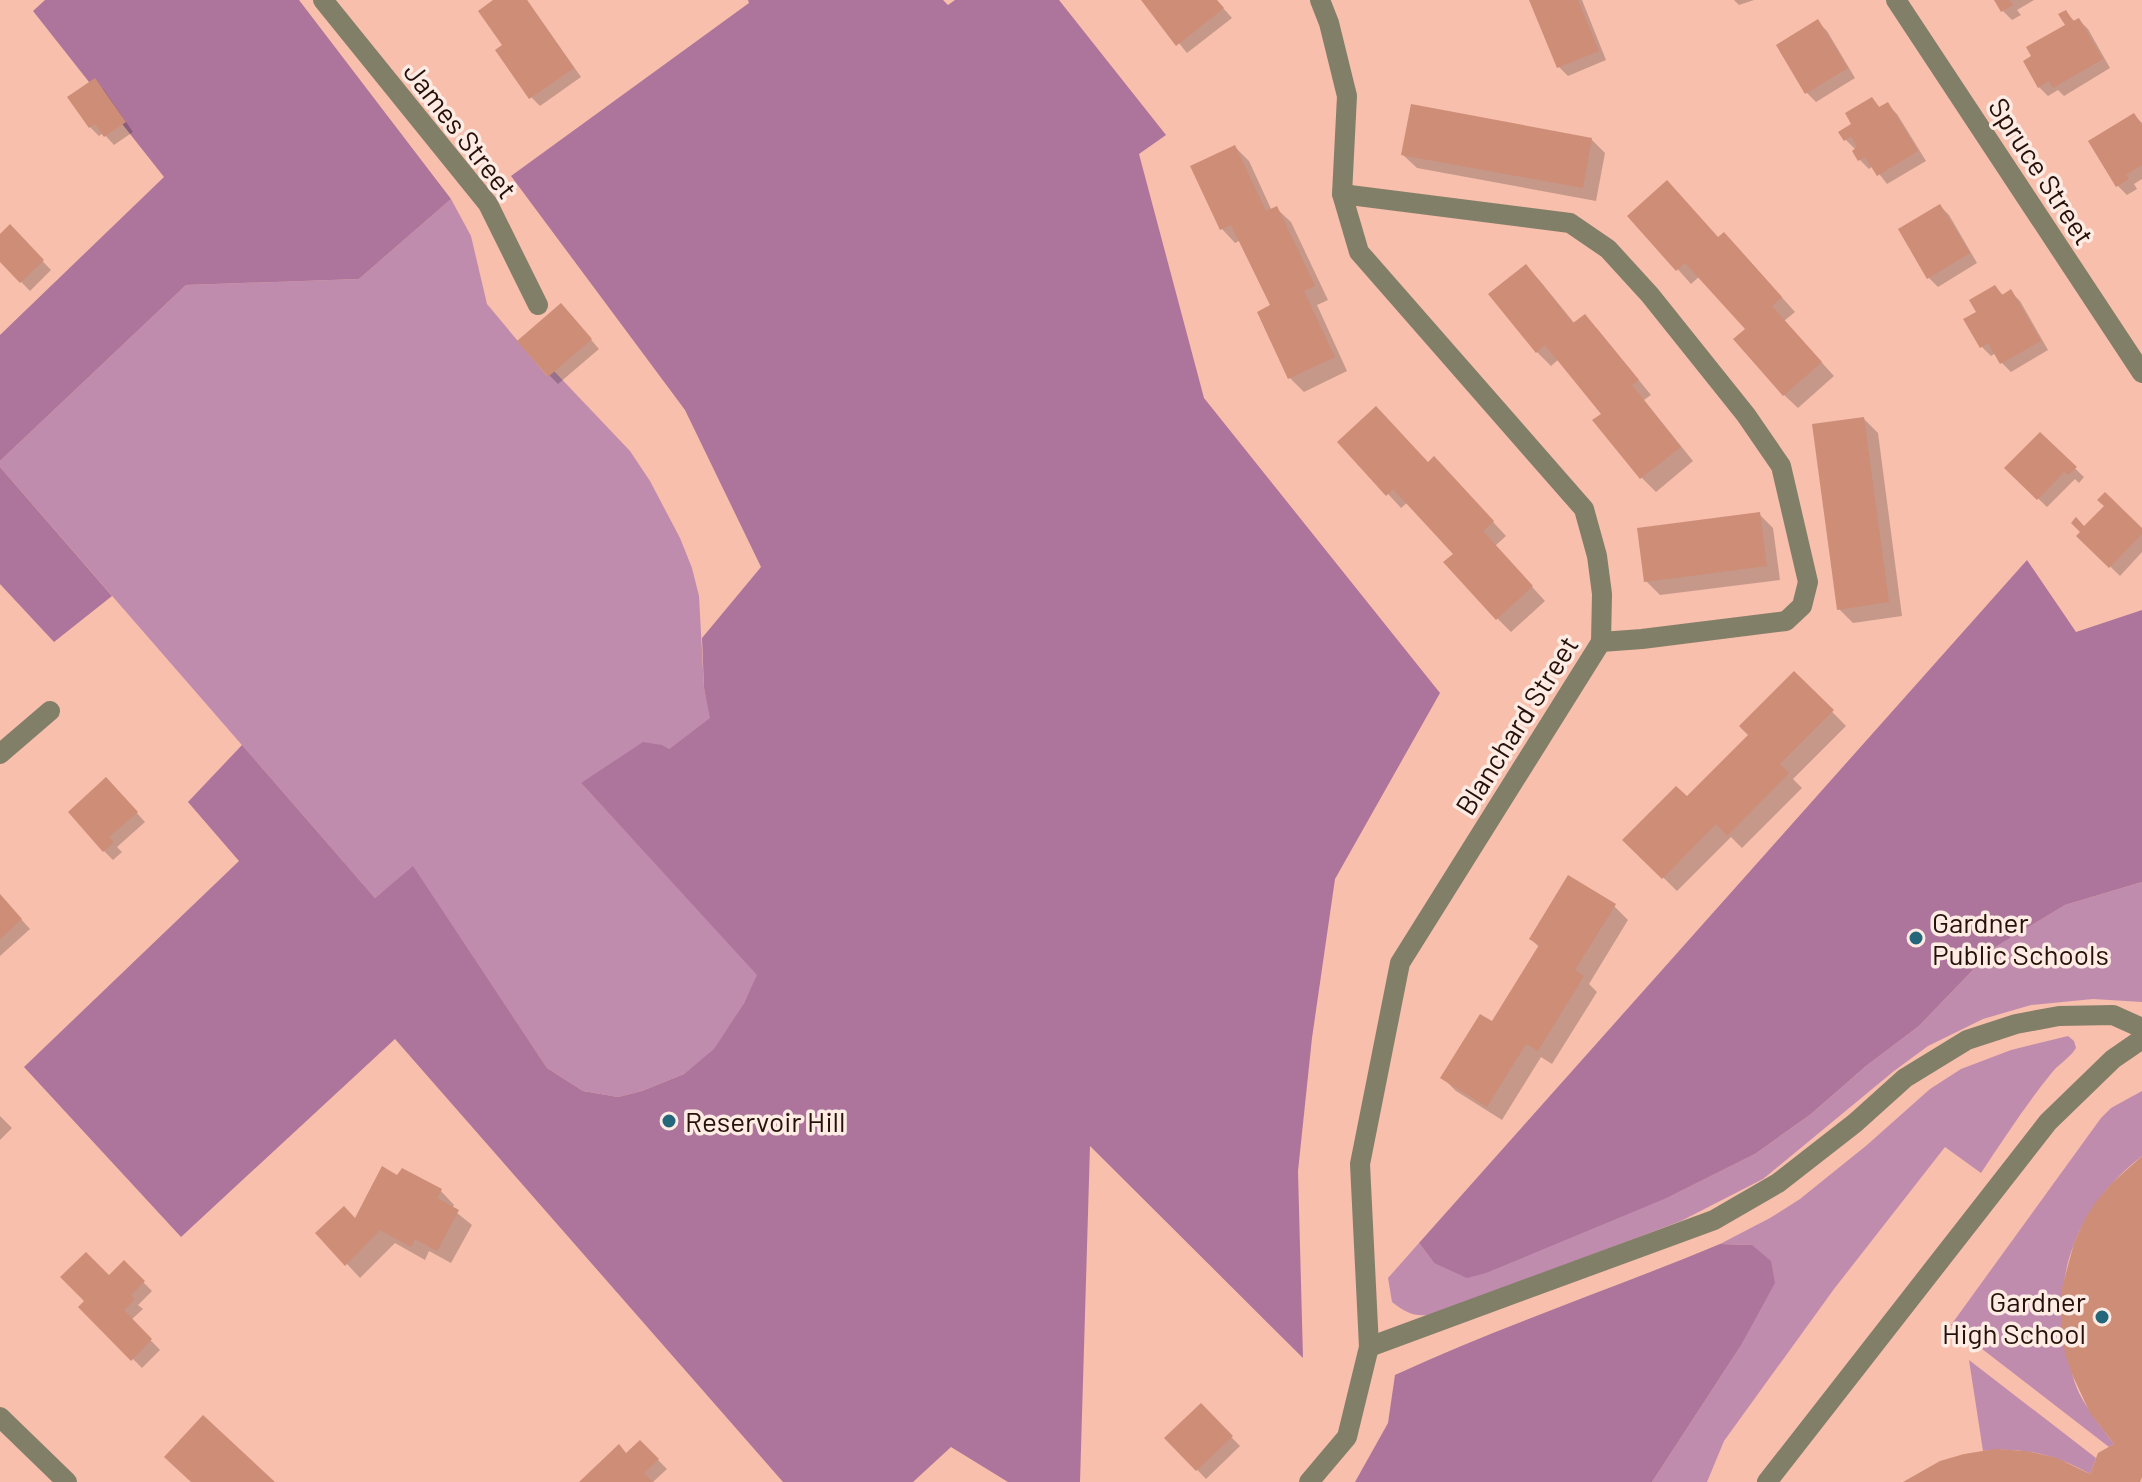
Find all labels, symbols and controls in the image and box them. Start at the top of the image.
street label: James Street [397,55,525,205]
street label: Spruce Street [1982,91,2102,251]
street label: Blanchard Street [1447,629,1585,821]
place label: Gardner Public Schools [1932,905,2109,971]
marker: Gardner Public Schools [1907,929,1925,947]
place label: Reservoir Hill [685,1104,845,1138]
marker: Reservoir Hill [660,1112,678,1130]
place label: Gardner High School [1942,1284,2086,1350]
marker: Gardner High School [2093,1308,2111,1326]

